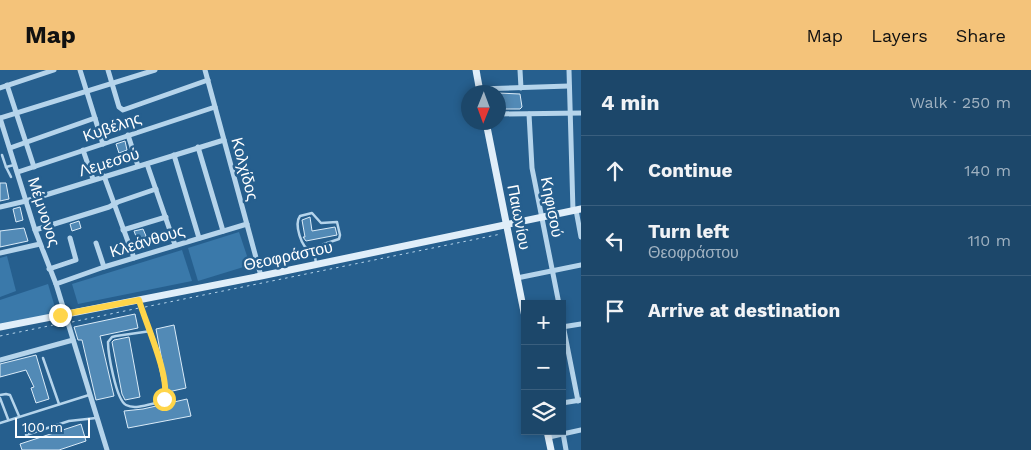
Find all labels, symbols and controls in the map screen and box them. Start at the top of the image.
text: Map [25,21,76,49]
text: Map [806,25,843,46]
text: Layers [871,25,928,46]
text: Share [956,25,1006,46]
north arrow [461,85,506,130]
text: 4 min [601,90,659,115]
text: Walk · 250 m [910,93,1011,112]
street label: Κυβέλης [80,108,144,146]
street label: Κολχίδος [227,135,263,203]
street label: Λεμεσού [76,144,142,180]
icon: ahead [601,157,629,185]
text: Continue [648,159,732,182]
text: 140 m [964,161,1011,180]
street label: Μέμνονος [24,175,64,249]
street label: Κηφισού [537,175,567,239]
street label: Παιωνίου [503,183,535,251]
text: Turn left [648,220,729,243]
street label: Κλεάνθους [107,221,187,261]
icon: left [601,227,629,255]
text: 110 m [968,231,1011,250]
street label: Θεοφράστου [242,237,334,275]
text: Θεοφράστου [648,243,739,262]
icon: arrive [601,297,629,325]
text: Arrive at destination [648,299,840,322]
map controls [521,300,566,435]
button: + [521,300,566,345]
route end [49,304,72,327]
button: − [521,345,566,390]
route start [153,388,176,411]
button: layers [521,390,566,435]
scale bar [15,415,90,438]
text: 100 m [22,419,63,435]

